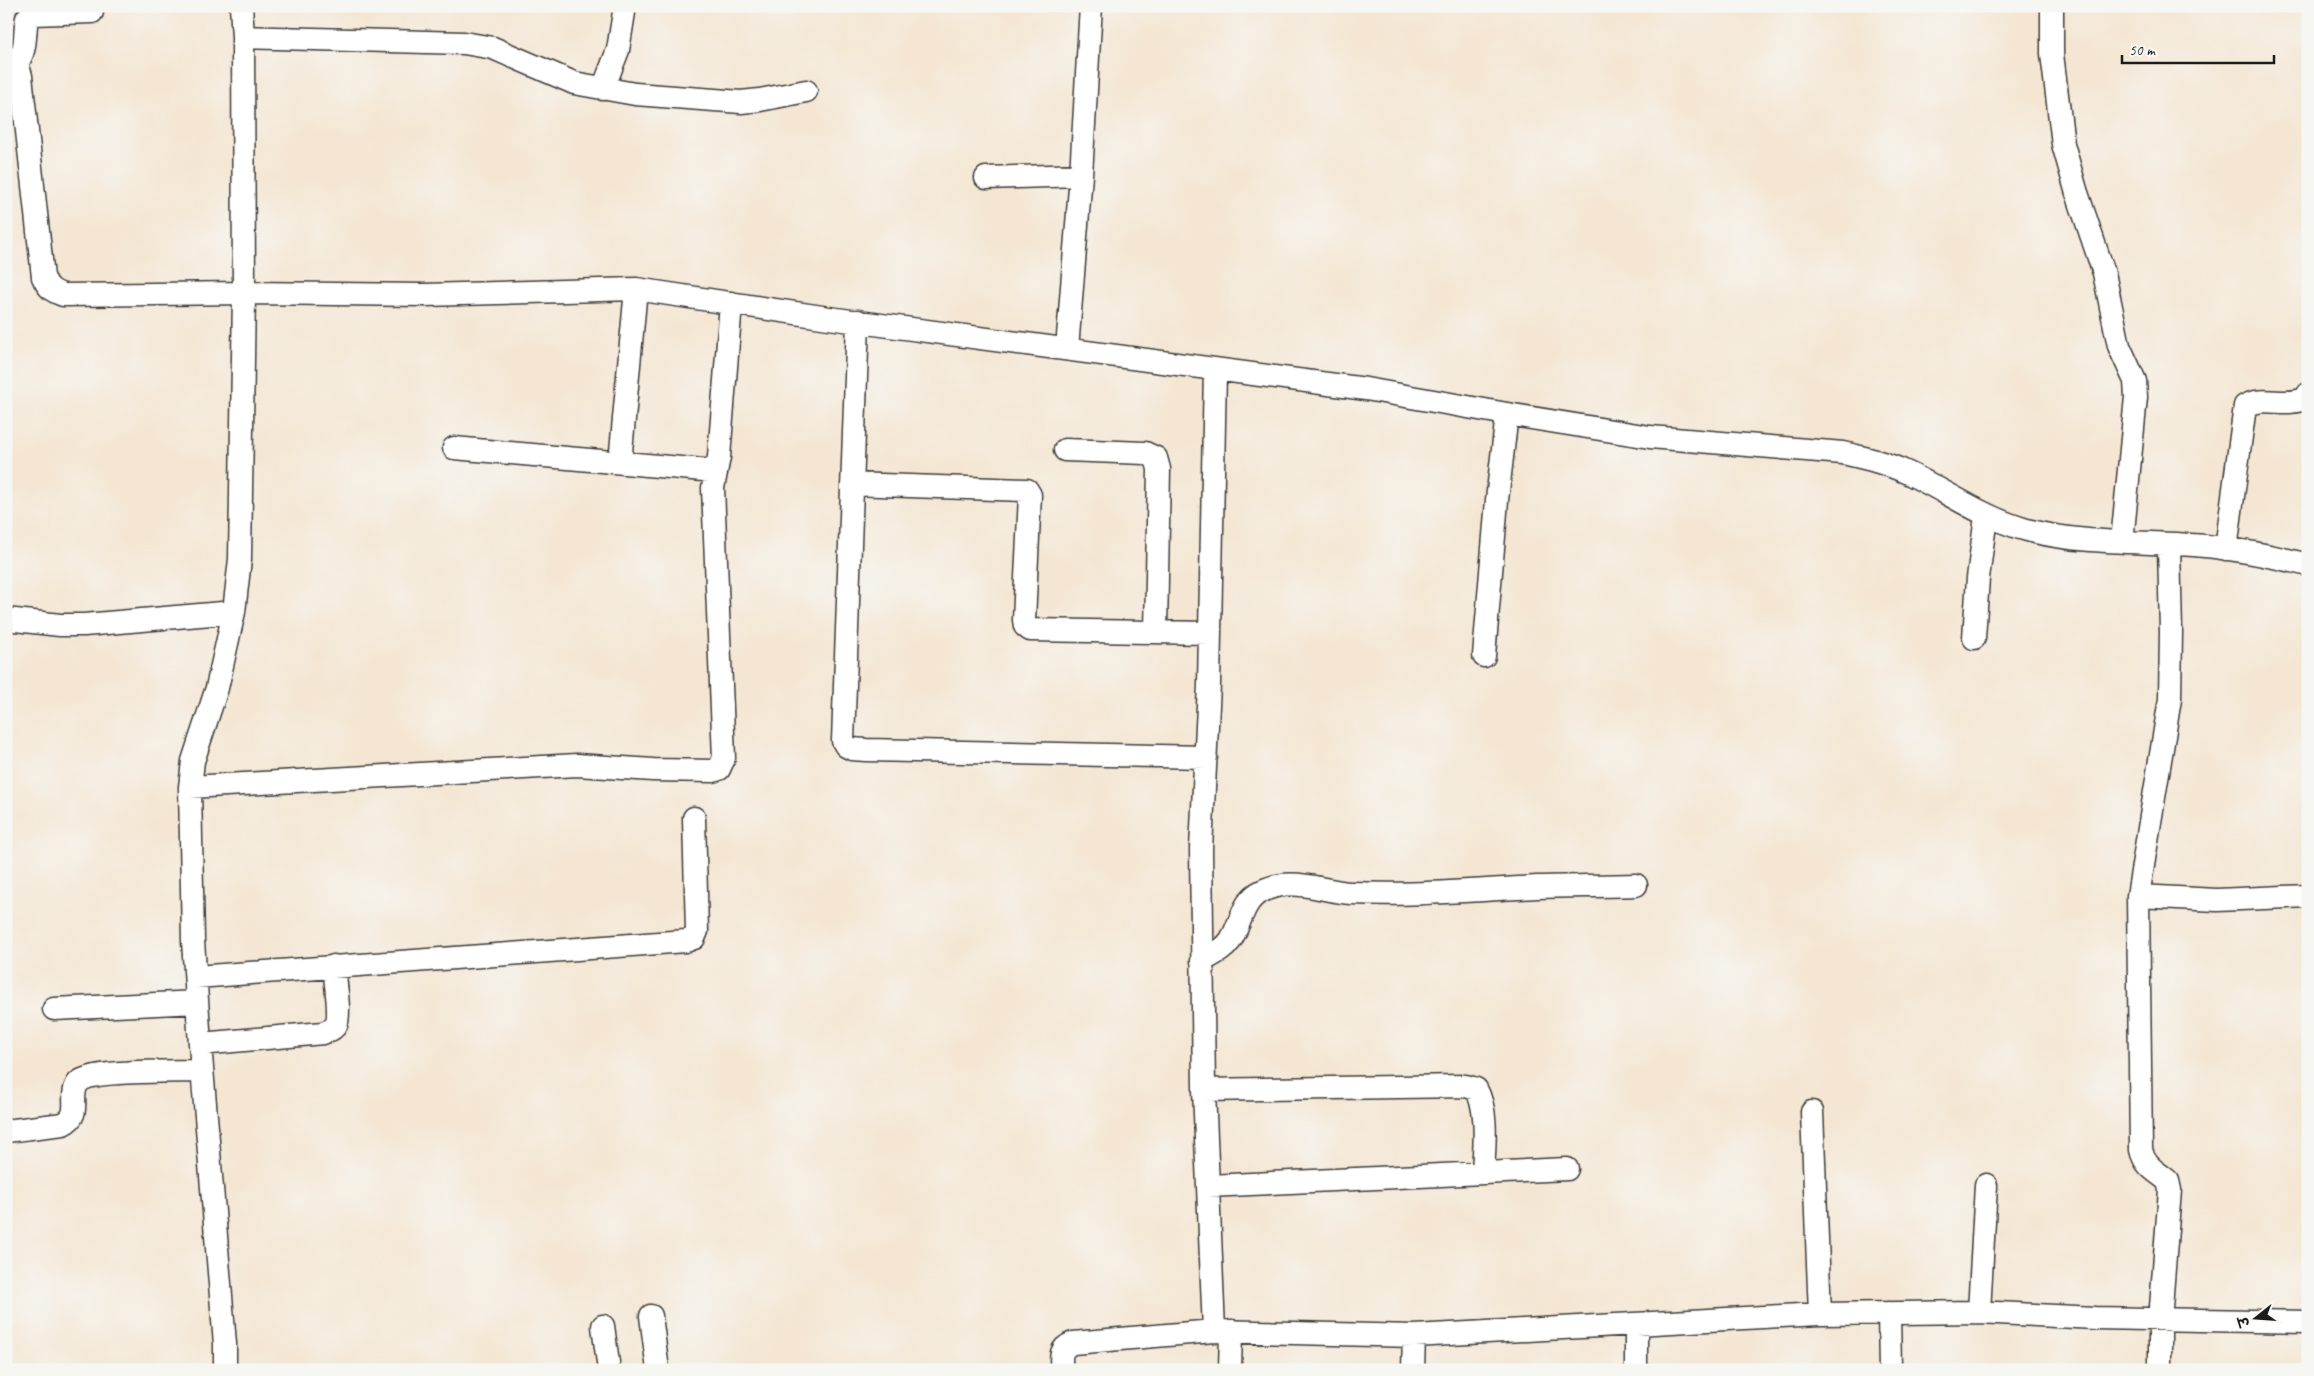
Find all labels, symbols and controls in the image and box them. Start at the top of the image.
scale bar [2122,32,2274,64]
text: 50 m [2129,41,2156,60]
north arrow [2232,1294,2282,1344]
text: उ [2234,1313,2254,1331]

